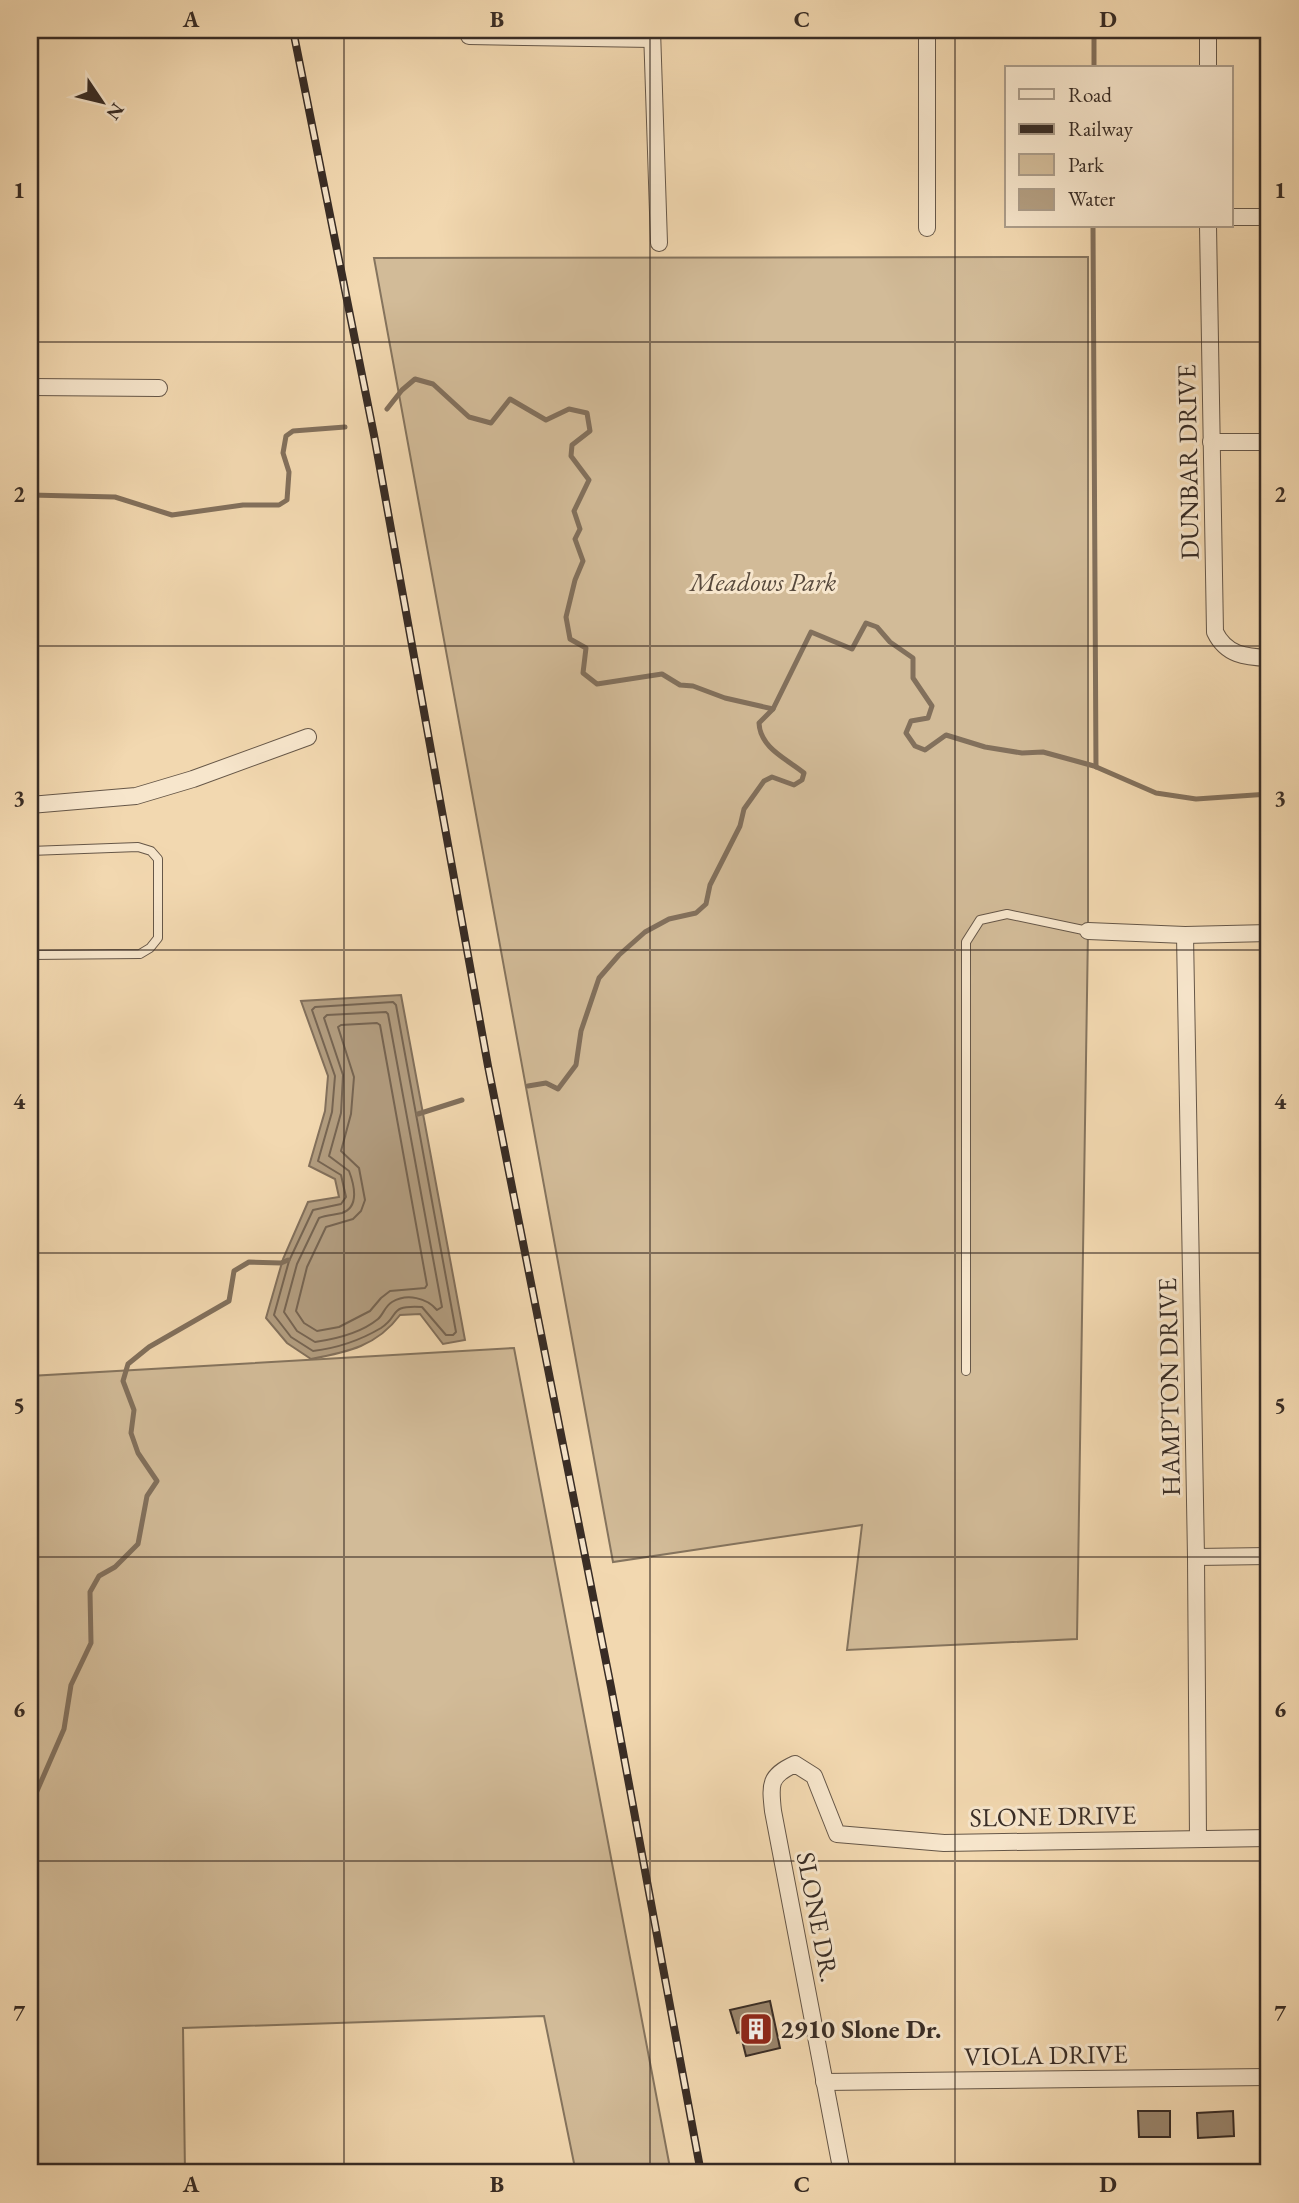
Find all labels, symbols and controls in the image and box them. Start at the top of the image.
text: A [182,4,200,34]
text: B [490,4,504,34]
text: C [794,4,810,34]
text: D [1099,4,1117,34]
north arrow [66,66,136,136]
legend [1005,66,1232,228]
text: Road [1068,81,1112,108]
text: N [101,98,130,125]
text: Railway [1068,115,1134,142]
text: Park [1068,151,1105,178]
text: 1 [13,175,25,205]
text: 1 [1274,175,1286,205]
text: Water [1068,185,1115,212]
street label: DUNBAR DRIVE [1169,364,1207,560]
text: 2 [13,479,25,509]
text: 2 [1274,479,1286,509]
park label: Meadows Park [688,565,837,599]
text: 3 [13,783,25,813]
text: 3 [1274,783,1286,813]
text: 4 [13,1086,26,1116]
text: 4 [1274,1086,1287,1116]
street label: HAMPTON DRIVE [1150,1277,1188,1497]
text: 5 [13,1390,25,1420]
text: 5 [1274,1390,1286,1420]
text: 6 [13,1694,25,1724]
text: 6 [1274,1694,1286,1724]
street label: SLONE DRIVE [969,1798,1137,1834]
street label: SLONE DR. [789,1849,847,1985]
text: 7 [13,1998,26,2028]
text: 7 [1274,1998,1287,2028]
building icon: 2910 Slone Dr. [737,2010,775,2048]
place label: 2910 Slone Dr. [780,2012,941,2046]
street label: VIOLA DRIVE [964,2037,1128,2073]
text: A [182,2169,200,2199]
text: B [490,2169,504,2199]
text: C [794,2169,810,2199]
text: D [1099,2169,1117,2199]

